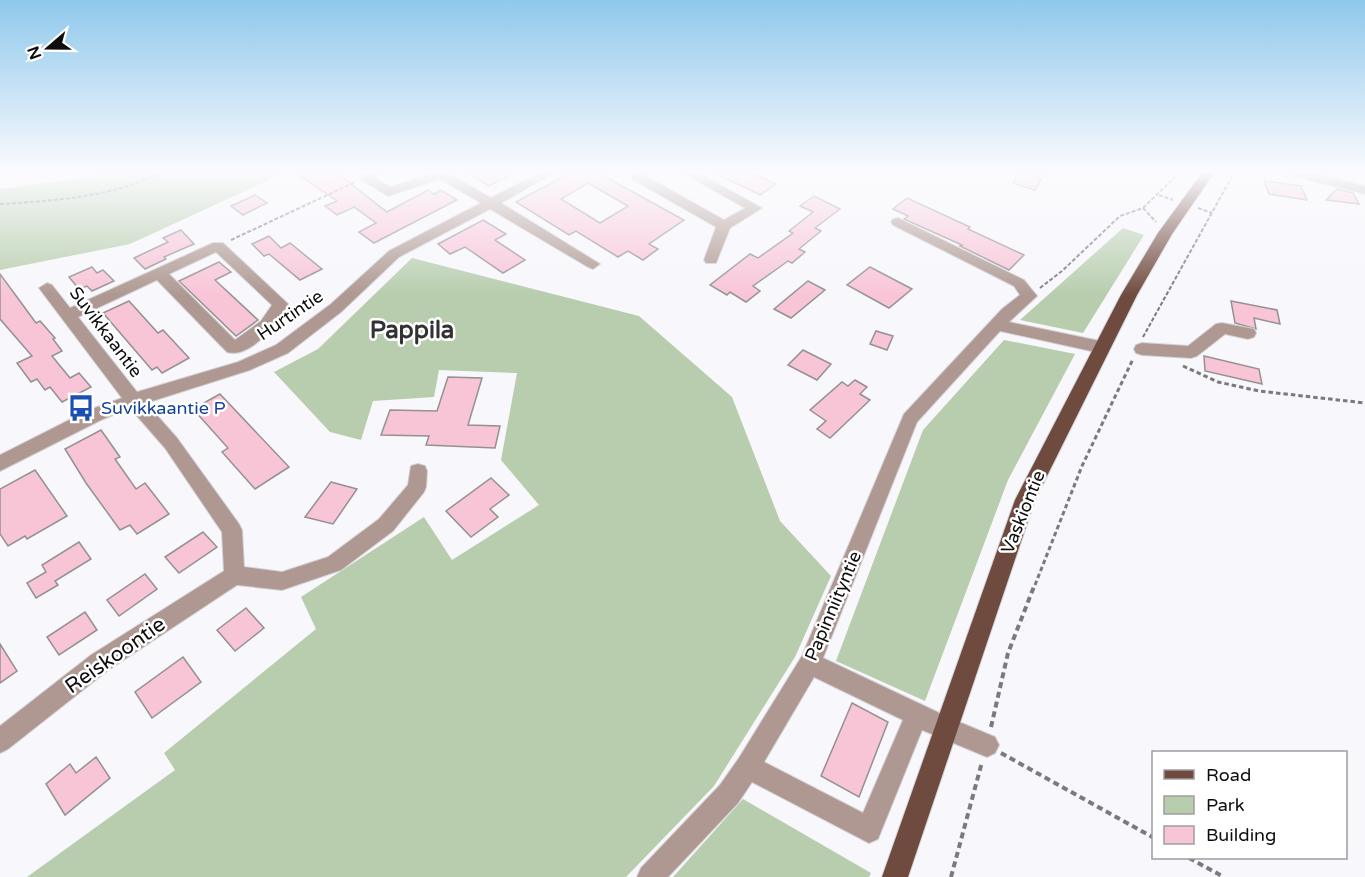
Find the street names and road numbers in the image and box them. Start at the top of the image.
street label: Suvikkaantie [65,282,147,382]
street label: Hurtintie [253,285,327,345]
street label: Vaskiontie [996,467,1050,557]
street label: Papinniityntie [800,548,866,664]
street label: Reiskoontie [60,612,170,699]

